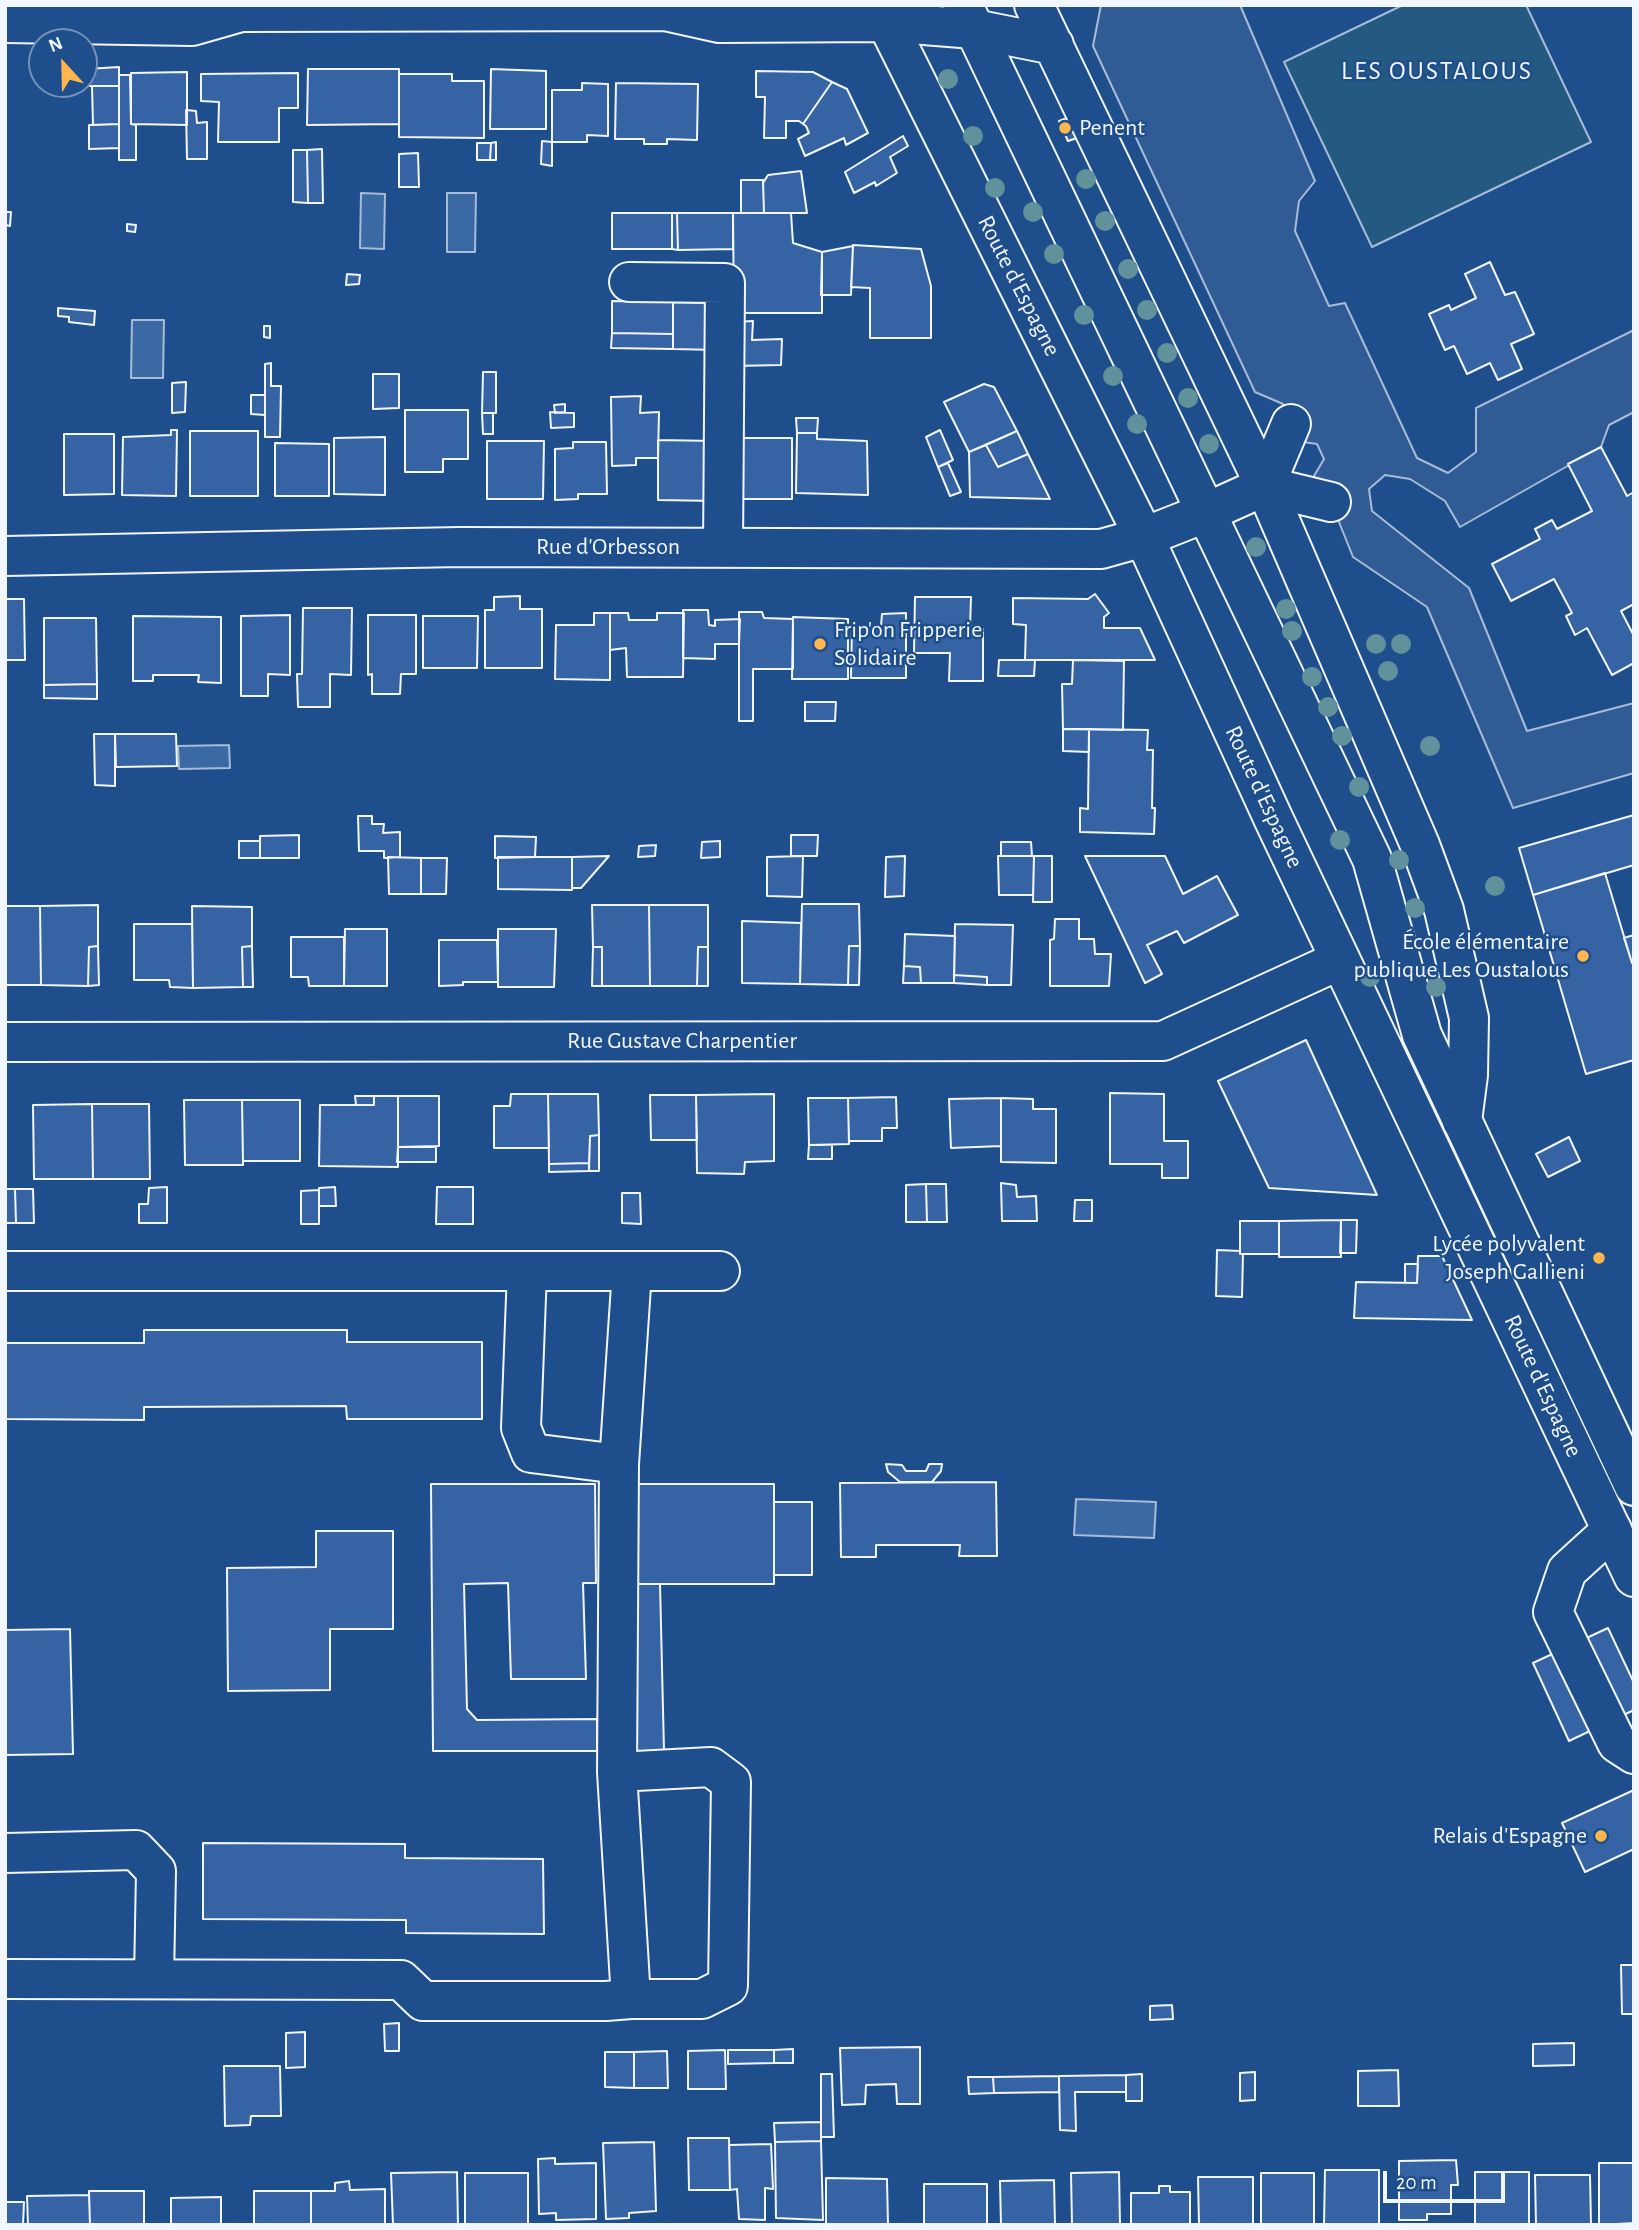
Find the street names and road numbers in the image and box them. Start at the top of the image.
street label: Route d'Espagne [971,211,1067,361]
street label: Rue d'Orbesson [536,533,680,561]
street label: Route d'Espagne [1218,721,1310,873]
street label: Rue Gustave Charpentier [567,1027,797,1055]
street label: Route d'Espagne [1497,1310,1589,1462]

